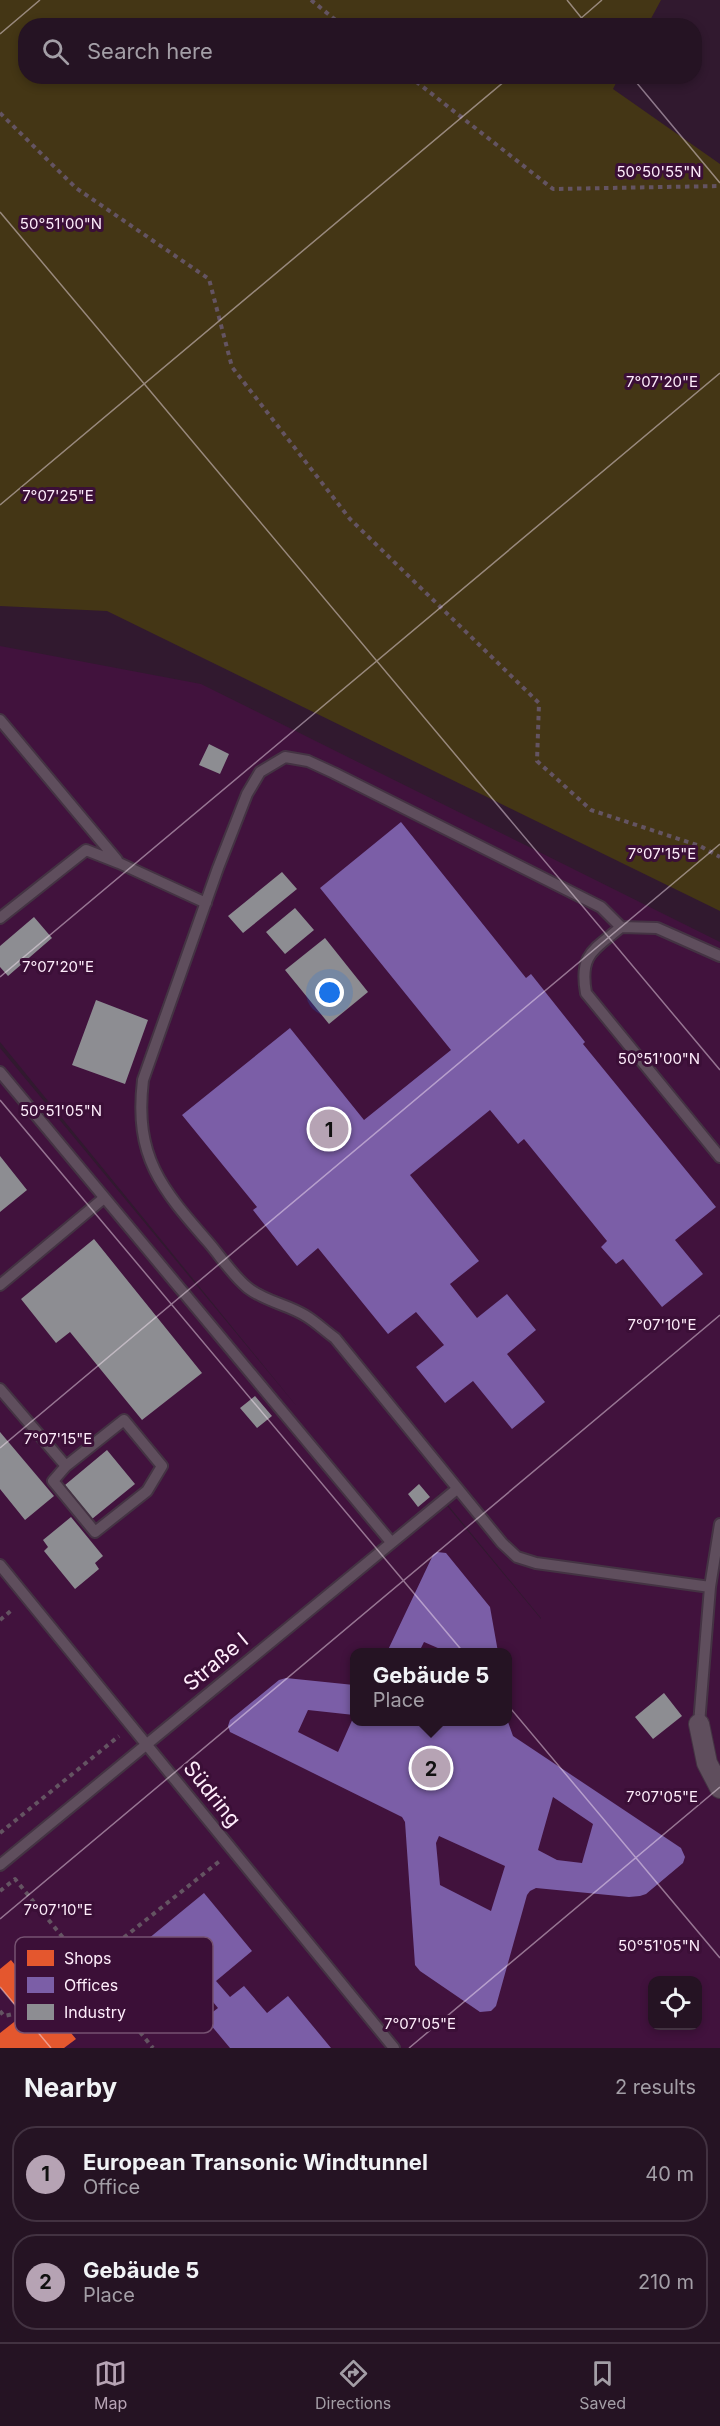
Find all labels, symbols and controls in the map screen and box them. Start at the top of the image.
search box [18,18,702,84]
icon: search [39,35,72,68]
text: Search here [87,38,213,64]
text: 50°50'55"N [616,162,702,181]
text: 50°51'00"N [20,214,102,233]
text: 7°07'20"E [626,372,698,391]
text: 7°07'25"E [22,486,94,505]
text: 7°07'15"E [628,844,696,863]
text: 7°07'20"E [22,957,94,976]
your location [315,978,344,1007]
text: 50°51'00"N [618,1049,700,1068]
text: 50°51'05"N [20,1101,102,1120]
pin: 1 [310,1106,348,1152]
text: 7°07'10"E [627,1315,697,1334]
text: 7°07'15"E [24,1429,92,1448]
street label: Straße I [178,1627,253,1696]
popup [350,1648,512,1726]
text: Gebäude 5 [373,1662,489,1688]
text: Place [373,1688,425,1712]
pin: 2 [412,1746,450,1790]
street label: Südring [178,1756,246,1832]
text: 7°07'05"E [626,1787,698,1806]
text: 7°07'10"E [23,1900,93,1919]
text: 50°51'05"N [618,1936,700,1955]
legend [15,1937,213,2033]
text: Shops [64,1948,112,1968]
text: Offices [64,1975,118,1995]
map controls [648,1976,702,2030]
button: locate [648,1976,702,2030]
text: Industry [64,2002,126,2022]
text: 7°07'05"E [384,2014,456,2033]
text: Nearby [24,2072,117,2103]
text: 2 results [615,2075,696,2099]
text: European Transonic Windtunnel [83,2149,428,2175]
text: 1 [41,2162,50,2186]
text: 40 m [645,2162,694,2186]
text: Office [83,2175,140,2199]
text: Gebäude 5 [83,2257,199,2283]
text: 2 [39,2270,52,2294]
text: 210 m [638,2270,694,2294]
text: Place [83,2283,135,2307]
tab: Map [94,2357,127,2413]
tab: Directions [315,2357,391,2413]
tab: Saved [579,2357,626,2413]

